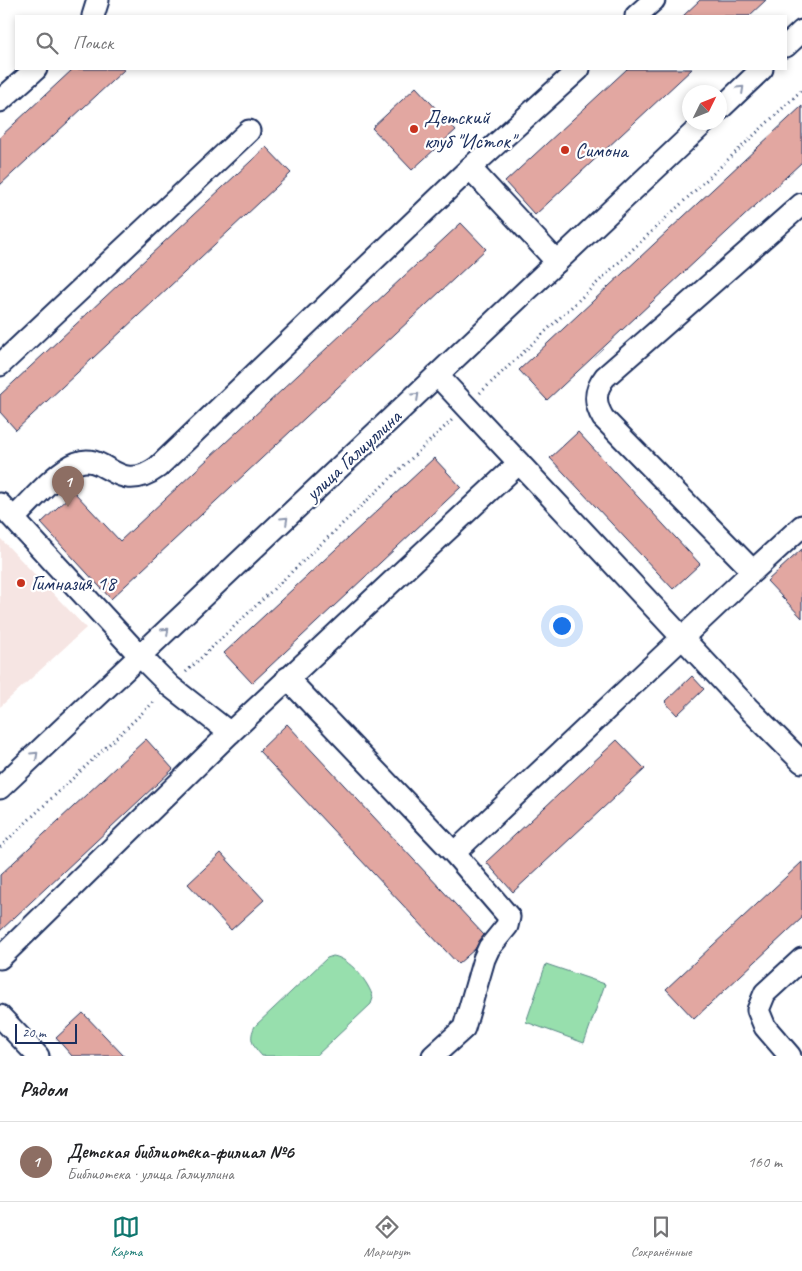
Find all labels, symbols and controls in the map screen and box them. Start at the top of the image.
search box [15,15,787,70]
icon: search [33,29,61,57]
text: Поиск [73,31,113,55]
north arrow [682,85,727,130]
one-way arrow [735,86,744,95]
place label: Детский клуб "Исток" [424,104,519,154]
marker: Детский клуб "Исток" [408,123,420,135]
place label: Симона [575,137,630,163]
marker: Симона [559,144,571,156]
one-way arrow [410,393,419,402]
street label: улица Галиуллина [298,403,408,507]
pin: 1 [52,466,84,507]
one-way arrow [279,517,288,526]
place label: Гимназия 18 [31,570,118,596]
marker: Гимназия 18 [15,577,27,589]
your location [549,613,575,639]
one-way arrow [161,628,170,637]
one-way arrow [30,752,39,761]
scale bar [15,1021,78,1044]
text: 20 m [22,1024,46,1041]
text: Рядом [20,1076,67,1102]
text: Детская библиотека-филиал №6 [67,1140,294,1164]
text: 1 [32,1152,40,1172]
text: 160 m [748,1152,782,1172]
text: Библиотека · улица Галиуллина [67,1164,234,1184]
tab: Карта [110,1213,143,1260]
tab: Маршрут [363,1213,410,1260]
tab: Сохранённые [631,1213,691,1260]

